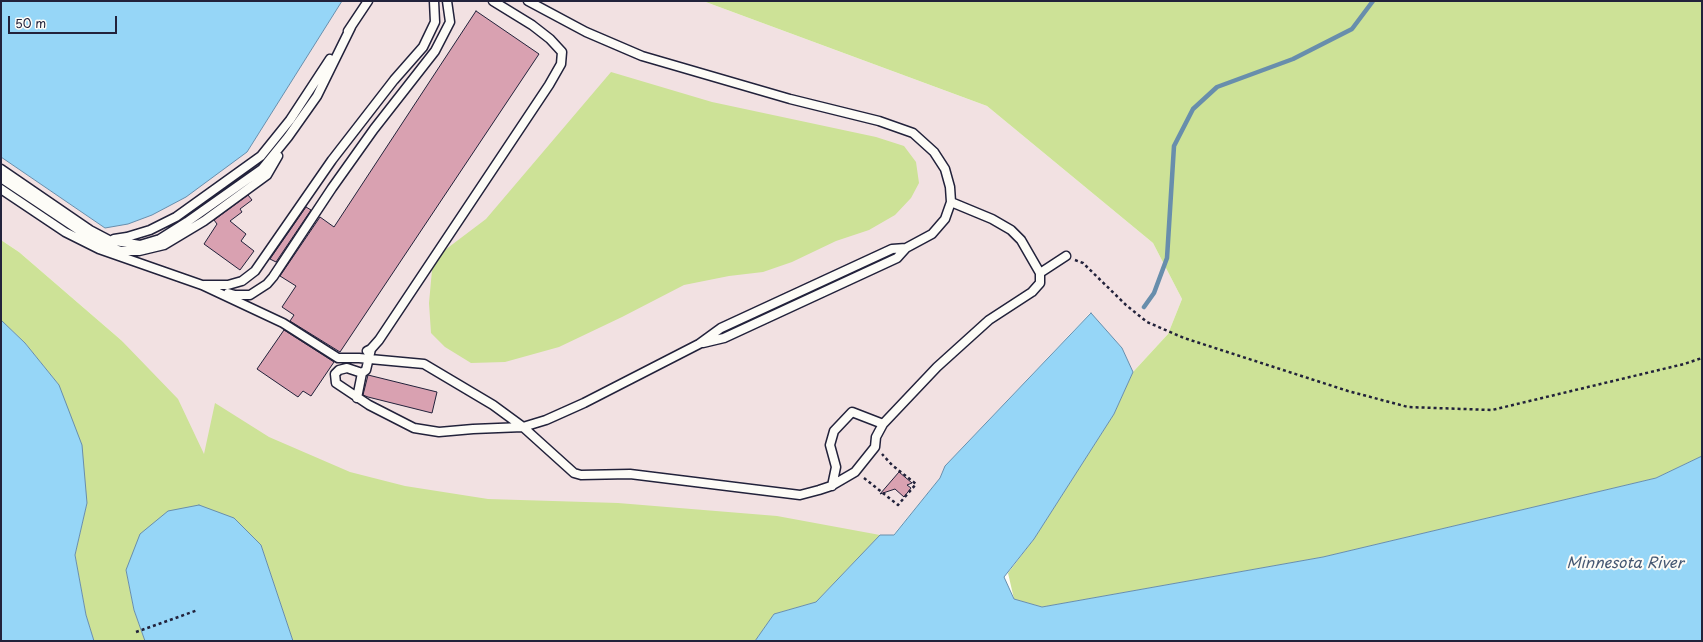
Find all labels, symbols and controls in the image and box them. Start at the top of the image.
scale bar [10,8,119,34]
text: 50 m [15,14,46,32]
water label: Minnesota River [1566,555,1684,573]

